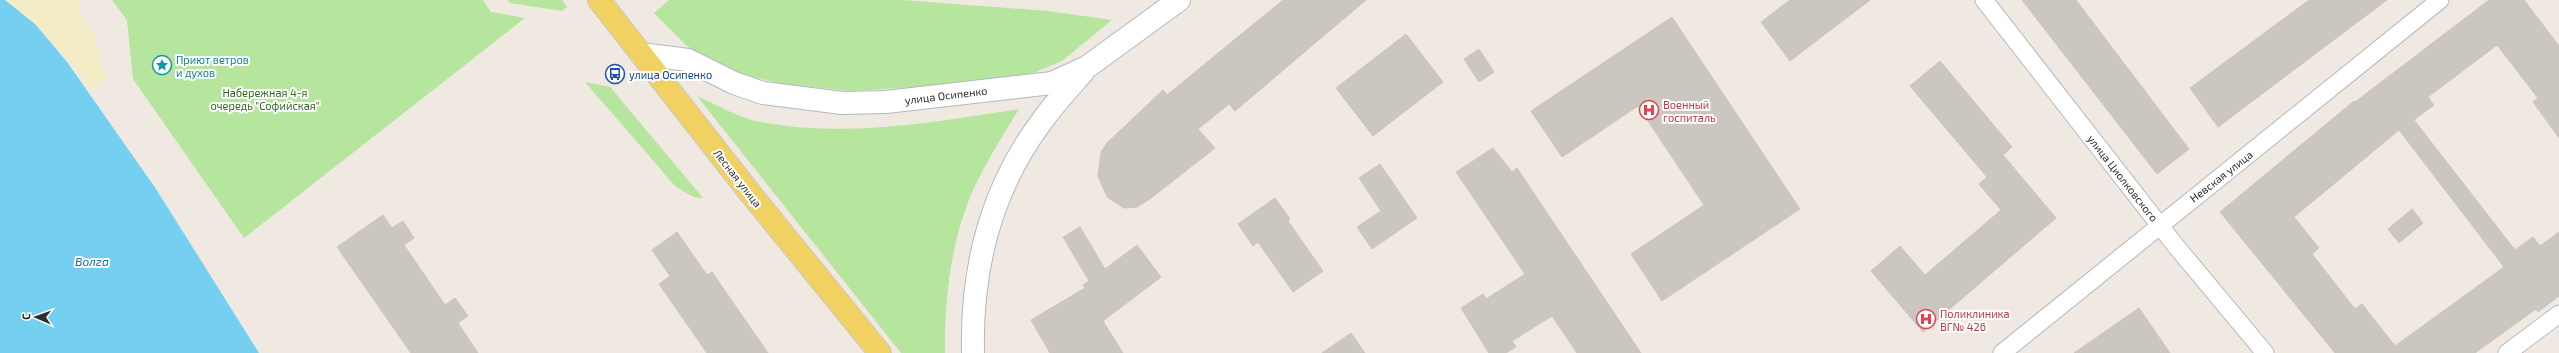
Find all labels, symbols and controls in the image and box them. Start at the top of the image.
place label: Приют ветров и духов [176,53,249,80]
place icon: Приют ветров и духов [151,54,173,76]
bus stop icon: улица Осипенко [604,63,626,85]
place label: улица Осипенко [629,68,712,82]
street label: улица Осипенко [904,83,988,108]
park label: Набережная 4-я очередь "Софийская" [210,86,320,112]
place label: Военный госпиталь [1663,98,1716,124]
hospital icon: Военный госпиталь [1638,99,1660,121]
street label: улица Циолковского [2084,132,2161,225]
street label: Лесная улица [710,146,765,210]
street label: Невская улица [2187,148,2256,205]
water label: Волга [75,254,109,268]
north arrow [16,297,56,337]
place label: Поликлиника ВГ№ 426 [1940,307,2010,333]
hospital icon: Поликлиника ВГ№ 426 [1915,308,1937,330]
text: С [19,313,32,320]

